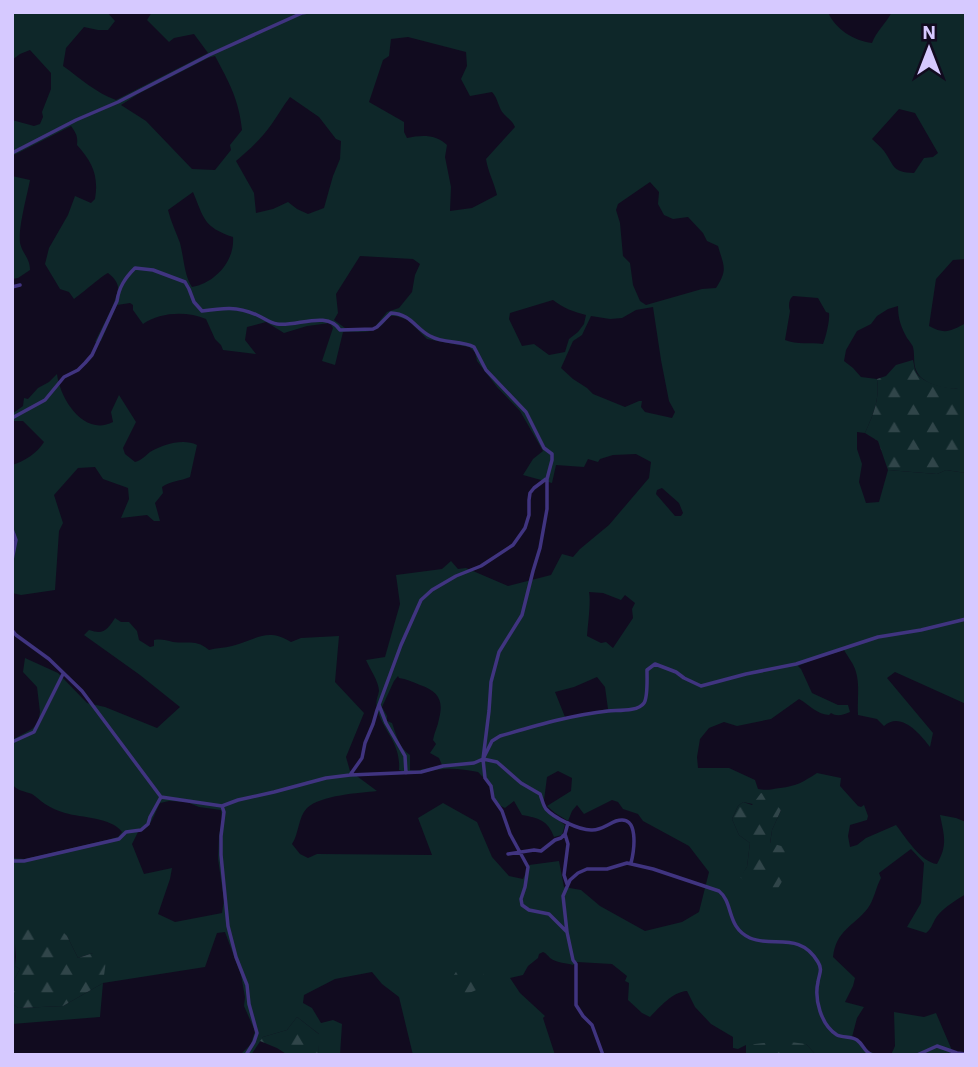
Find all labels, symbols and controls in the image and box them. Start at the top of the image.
north arrow [894,14,964,84]
text: N [922,20,936,44]

